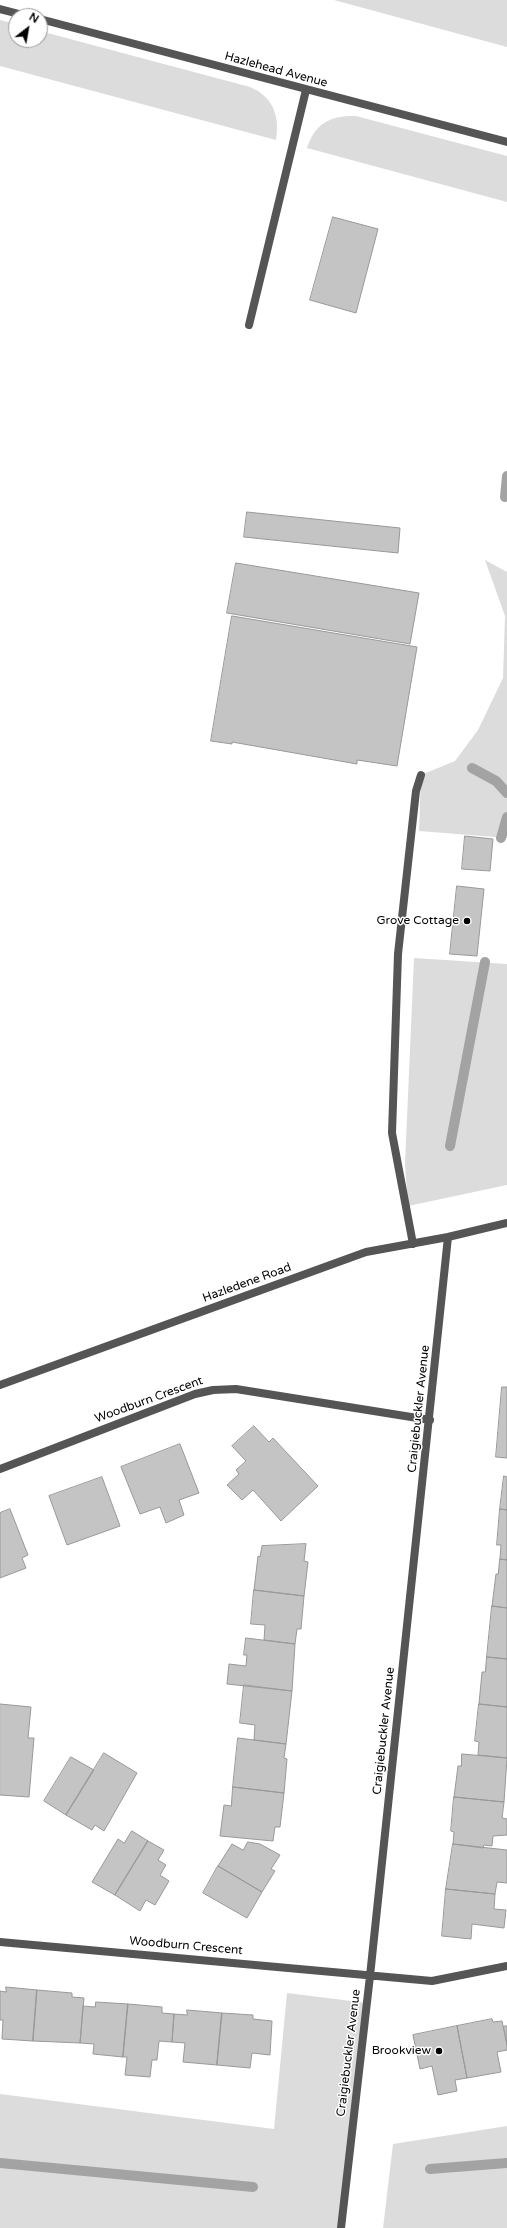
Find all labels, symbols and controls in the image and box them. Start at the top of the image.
north arrow [8,8,48,48]
text: N [27,10,41,26]
street label: Hazlehead Avenue [223,49,329,91]
place label: Grove Cottage [376,914,459,928]
marker: Grove Cottage [462,916,472,926]
street label: Hazledene Road [201,1260,293,1306]
street label: Craigiebuckler Avenue [405,1345,433,1473]
street label: Woodburn Crescent [93,1374,205,1426]
street label: Craigiebuckler Avenue [370,1667,398,1795]
street label: Woodburn Crescent [129,1934,243,1958]
street label: Craigiebuckler Avenue [334,1989,364,2117]
place label: Brookview [372,2044,431,2058]
marker: Brookview [434,2046,444,2056]

